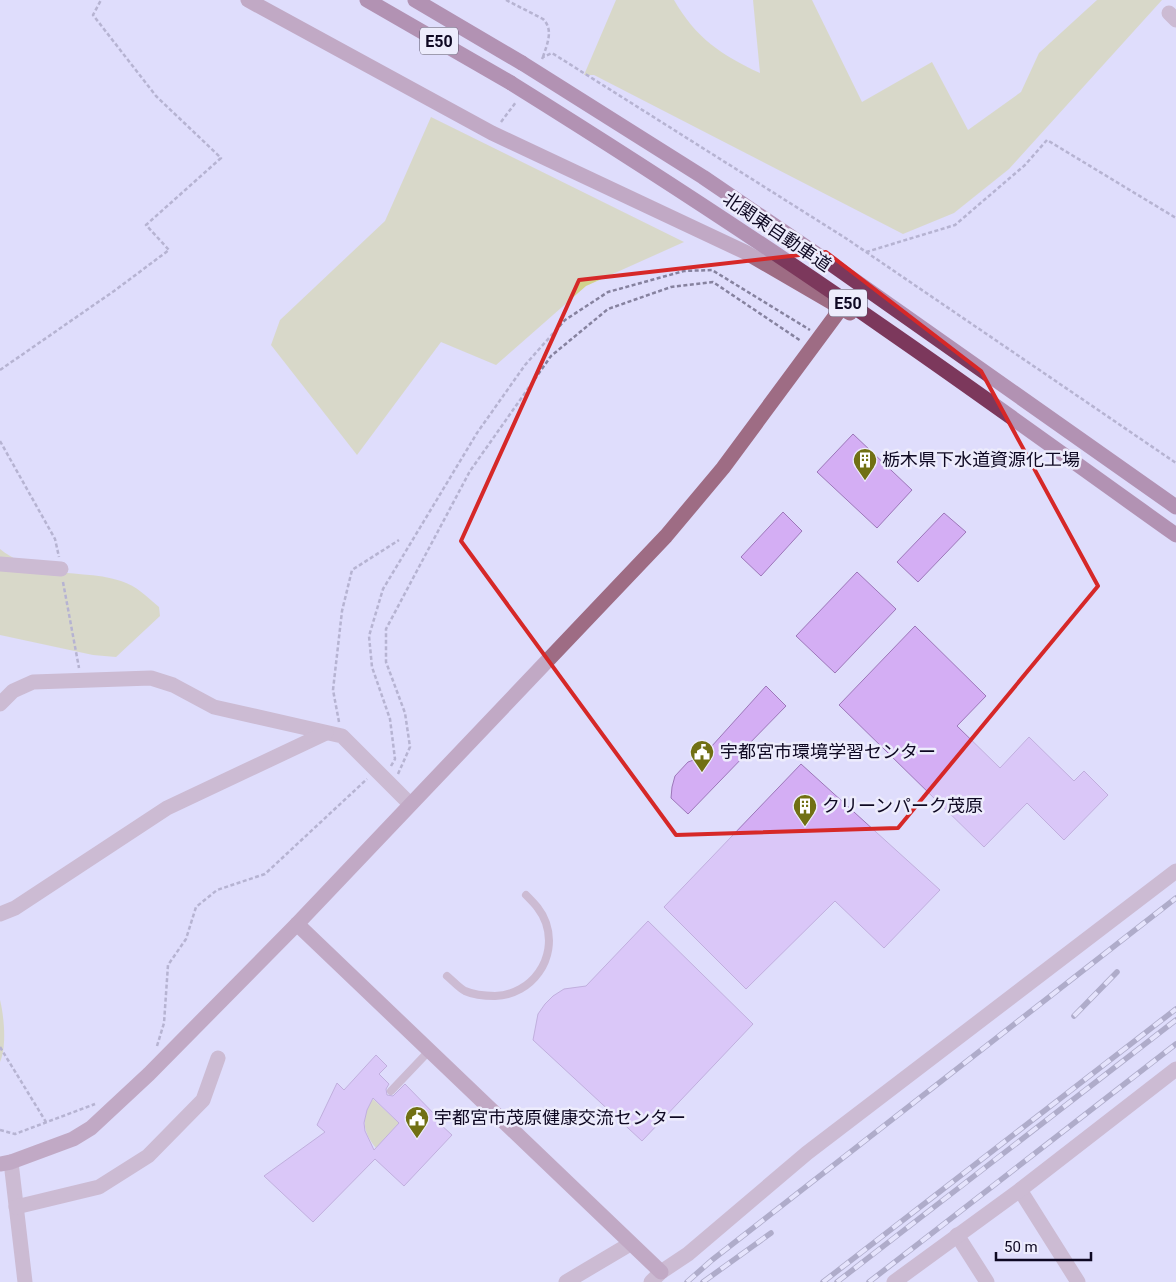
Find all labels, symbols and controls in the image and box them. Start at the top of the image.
road number: E50 [420,27,458,54]
street label: 北関東自動車道 [719,188,835,276]
road number: E50 [829,290,867,316]
building icon: 栃木県下水道資源化工場 [852,447,878,481]
place label: 栃木県下水道資源化工場 [882,449,1080,470]
public building icon: 宇都宮市環境学習センター [689,739,715,773]
place label: 宇都宮市環境学習センター [720,741,936,762]
building icon: クリーンパーク茂原 [792,793,818,827]
place label: クリーンパーク茂原 [822,795,983,816]
public building icon: 宇都宮市茂原健康交流センター [404,1105,430,1139]
place label: 宇都宮市茂原健康交流センター [434,1107,686,1128]
scale bar [996,1230,1091,1262]
text: 50 m [1004,1238,1038,1256]

